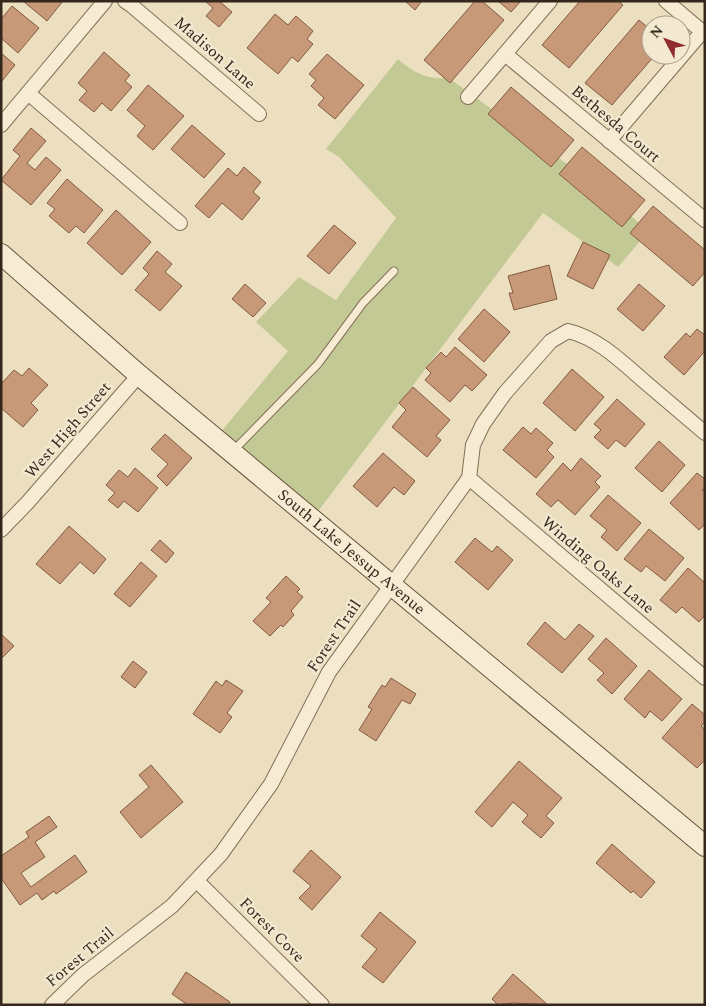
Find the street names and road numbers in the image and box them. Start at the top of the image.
street label: Madison Lane [169,11,261,95]
street label: Bethesda Court [566,79,666,169]
street label: West High Street [19,376,117,484]
street label: South Lake Jessup Avenue [272,483,431,621]
street label: Winding Oaks Lane [536,511,660,619]
street label: Forest Trail [301,595,367,677]
street label: Forest Cove [234,892,310,968]
street label: Forest Trail [41,921,119,993]

